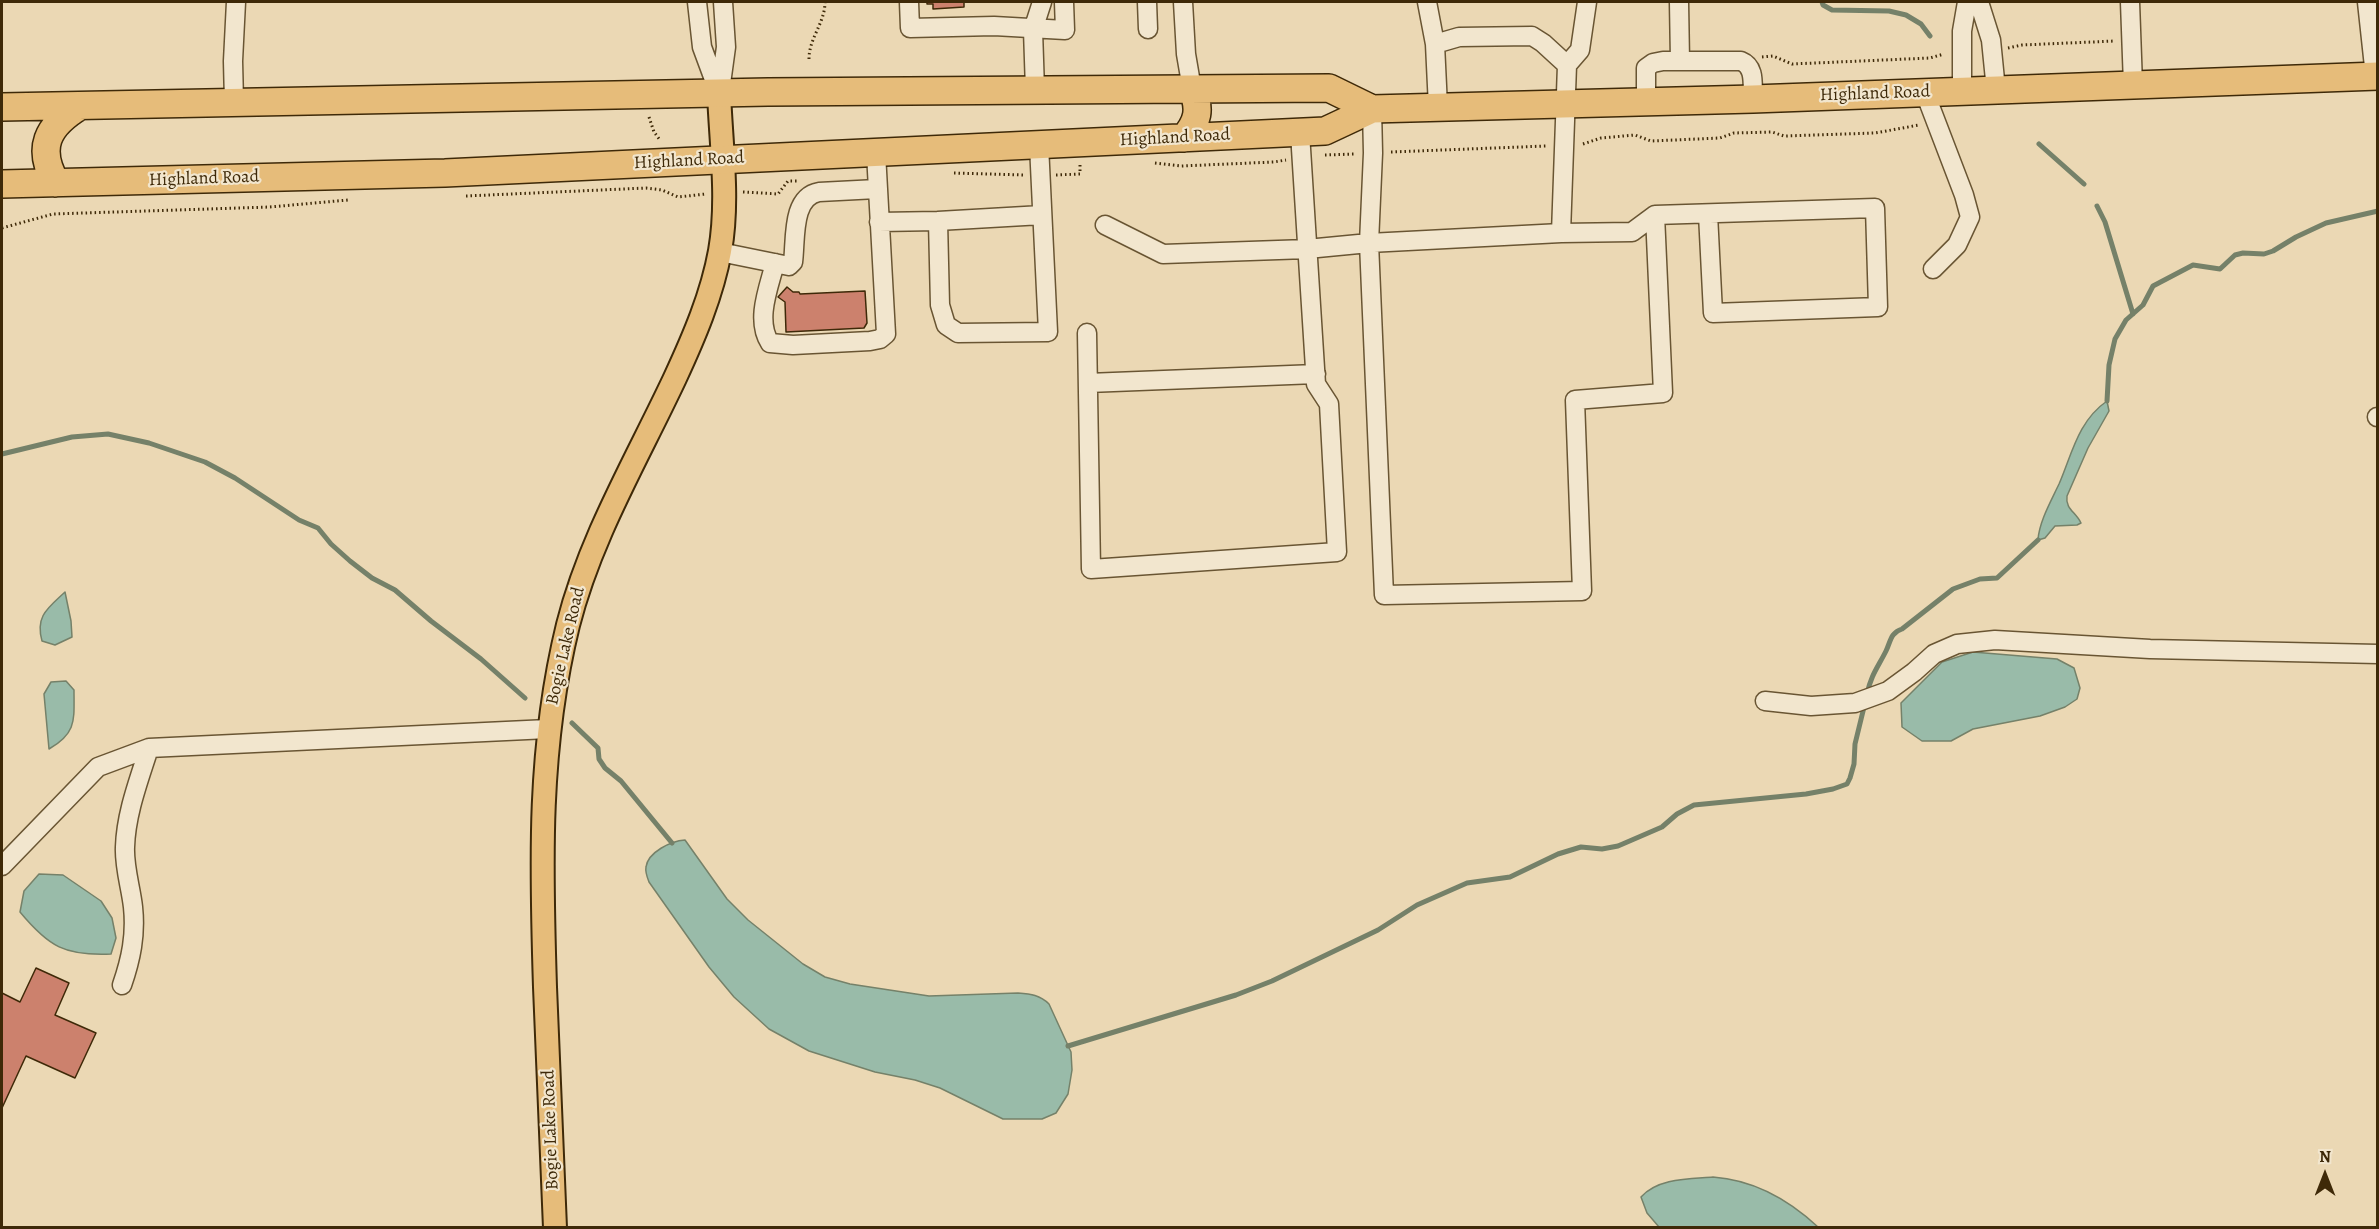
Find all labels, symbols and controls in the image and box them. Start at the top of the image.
street label: Highland Road [1819,81,1931,107]
street label: Highland Road [1119,124,1231,152]
street label: Highland Road [633,147,745,175]
street label: Highland Road [148,166,260,192]
street label: Bogie Lake Road [542,585,590,707]
street label: Bogie Lake Road [538,1069,564,1191]
north arrow [2295,1145,2355,1205]
text: N [2319,1146,2331,1168]

